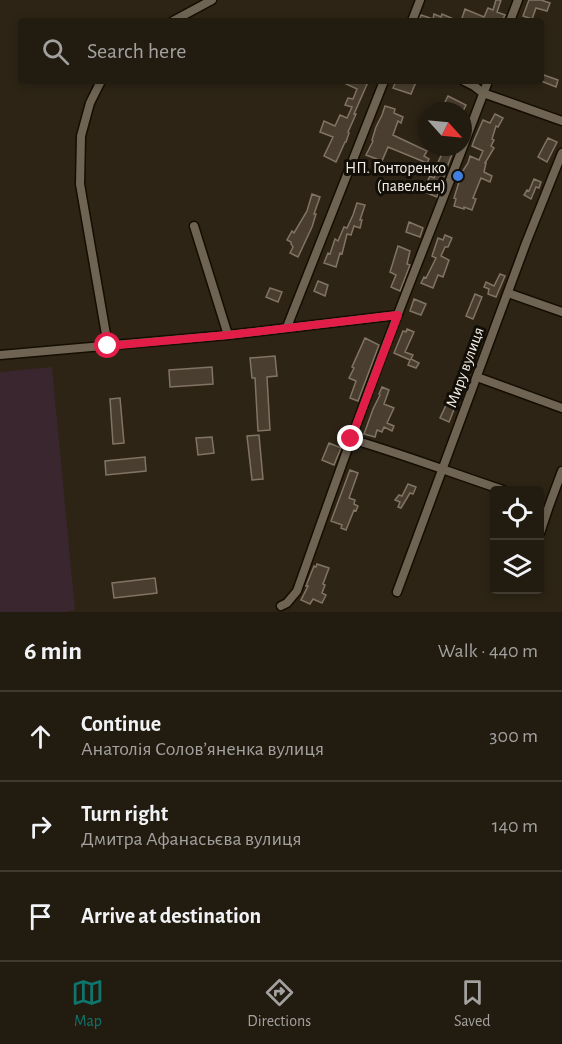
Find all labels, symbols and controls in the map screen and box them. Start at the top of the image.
search box [18,18,544,84]
icon: search [39,35,72,68]
text: Search here [87,40,186,62]
north arrow [418,102,472,156]
place label: НП. Гонторенко (павельєн) [345,160,446,194]
marker: НП. Гонторенко (павельєн) [451,169,465,183]
street label: Миру вулиця [443,325,488,410]
route start [94,332,120,358]
route end [337,425,363,451]
map controls [490,486,544,594]
button: locate [490,486,544,540]
button: layers [490,540,544,594]
text: 6 min [24,638,82,664]
text: Walk · 440 m [438,641,538,661]
text: Continue [81,713,161,735]
icon: ahead [24,720,57,753]
text: 300 m [489,726,538,746]
text: Анатолія Солов’яненка вулиця [81,739,324,759]
text: Turn right [81,803,168,825]
icon: right [24,810,57,843]
text: 140 m [492,816,538,836]
text: Дмитра Афанасьєва вулиця [81,829,302,849]
icon: arrive [24,900,57,933]
text: Arrive at destination [81,905,261,927]
tab: Map [71,976,104,1031]
tab: Directions [247,976,311,1031]
tab: Saved [454,976,491,1031]

